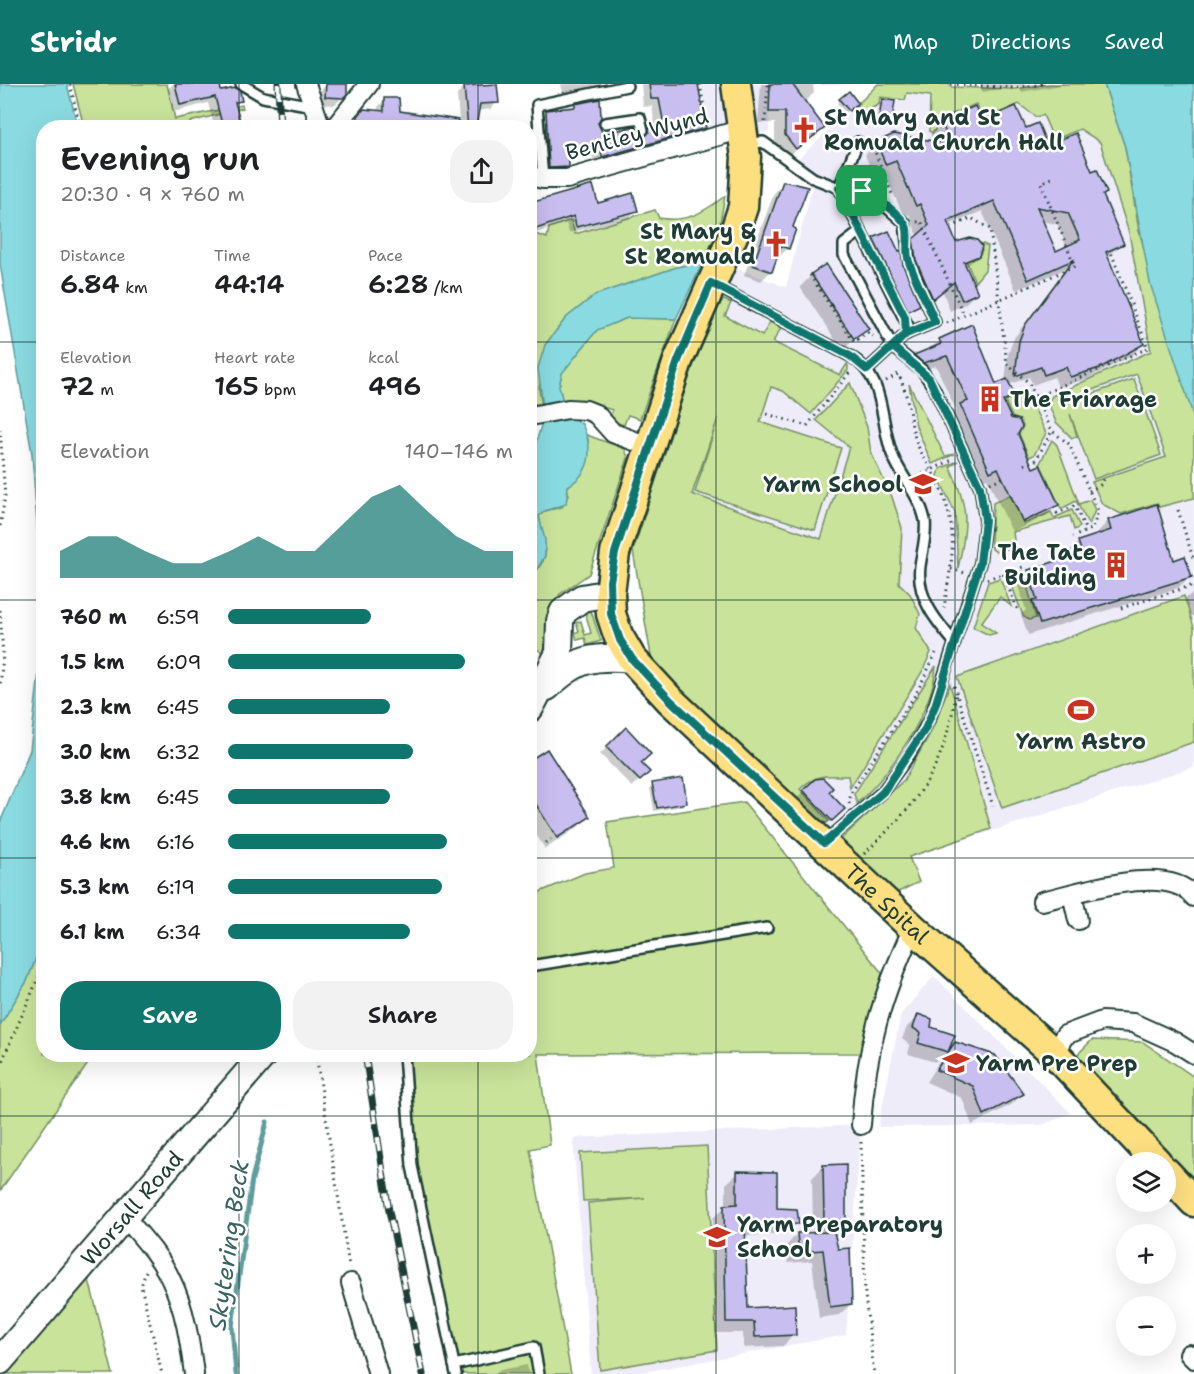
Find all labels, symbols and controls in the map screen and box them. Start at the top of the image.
text: Stridr [30,23,117,61]
text: Map [893,28,938,56]
text: Directions [971,28,1071,56]
text: Saved [1104,28,1164,56]
street label: Bentley Wynd [562,101,712,167]
place label: St Mary and St Romuald Church Hall [824,103,1064,157]
church icon: St Mary and St Romuald Church Hall [789,115,819,145]
text: Evening run [60,136,260,181]
button: share [450,140,513,203]
pin [836,165,887,216]
icon: arrive [845,174,878,207]
text: 20:30 · 9 × 760 m [60,181,245,207]
place label: St Mary & St Romuald [625,217,756,271]
church icon: St Mary & St Romuald [761,229,791,259]
text: Distance [60,245,126,266]
text: Time [214,245,251,266]
text: Pace [368,245,403,266]
text: 6.84 [60,266,120,301]
text: 44:14 [214,266,284,301]
text: 6:28 [368,266,429,301]
text: km [120,277,148,298]
text: /km [429,277,463,298]
text: Elevation [60,347,132,368]
text: Heart rate [214,347,296,368]
text: kcal [368,347,399,368]
text: 72 [60,368,95,403]
text: 165 [214,368,259,403]
text: 496 [368,368,421,403]
text: m [95,379,114,400]
text: bpm [259,379,296,400]
building icon: The Friarage [975,384,1005,414]
place label: The Friarage [1010,385,1157,414]
text: Elevation [60,438,150,464]
text: 140–146 m [405,438,513,464]
school or university icon: Yarm School [908,469,938,499]
place label: Yarm School [763,470,903,499]
place label: The Tate Building [997,538,1096,592]
building icon: The Tate Building [1101,550,1131,580]
text: 760 m [60,604,127,630]
text: 6:59 [156,604,200,630]
text: 1.5 km [60,649,124,675]
text: 6:09 [156,649,202,675]
text: 2.3 km [60,694,131,720]
text: 6:45 [156,694,199,720]
sports icon: Yarm Astro [1066,695,1096,725]
place label: Yarm Astro [1016,727,1146,756]
text: 3.0 km [60,739,131,765]
text: 6:32 [156,739,200,765]
text: 3.8 km [60,784,131,810]
text: 6:45 [156,784,199,810]
text: 4.6 km [60,829,130,855]
text: 6:16 [156,829,195,855]
street label: The Spital [839,857,936,951]
text: 5.3 km [60,874,129,900]
text: 6:19 [156,874,195,900]
text: 6.1 km [60,919,124,945]
text: 6:34 [156,919,201,945]
button: Save [60,981,281,1050]
button: Share [293,981,513,1050]
school or university icon: Yarm Pre Prep [941,1048,971,1078]
place label: Yarm Pre Prep [976,1049,1137,1078]
street label: Worsall Road [74,1144,189,1272]
map controls [1116,1152,1176,1356]
button: layers [1116,1152,1176,1212]
water label: Skytering Beck [201,1157,257,1332]
place label: Yarm Preparatory School [737,1210,943,1264]
school or university icon: Yarm Preparatory School [702,1222,732,1252]
button: + [1116,1224,1176,1284]
button: − [1116,1296,1176,1356]

